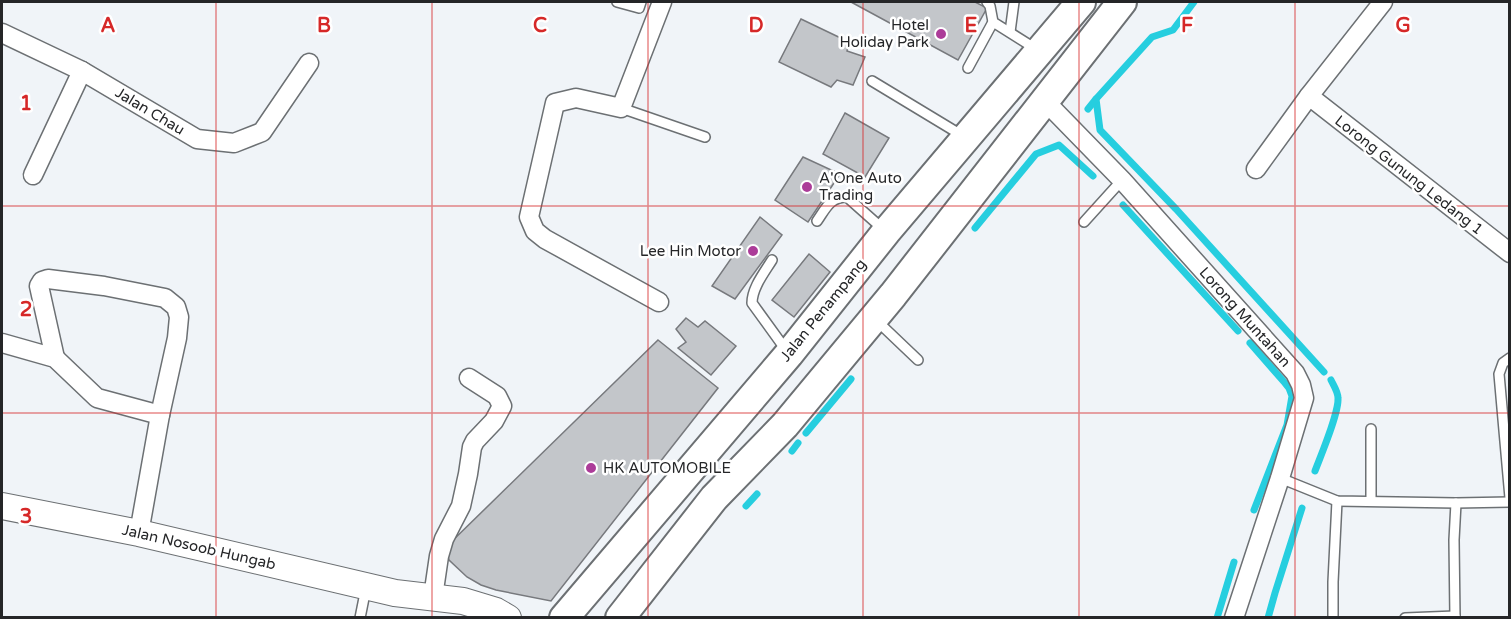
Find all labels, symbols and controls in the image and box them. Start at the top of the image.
text: A [101,14,116,38]
text: B [317,14,331,38]
text: C [533,14,547,38]
text: D [748,14,764,38]
text: E [965,14,978,38]
text: F [1181,14,1193,38]
text: G [1395,14,1411,38]
place label: Hotel Holiday Park [840,16,929,51]
marker: Hotel Holiday Park [934,27,948,41]
street label: Jalan Chau [112,83,188,139]
text: 1 [20,92,32,116]
street label: Lorong Gunung Ledang 1 [1331,112,1487,238]
place label: A'One Auto Trading [819,169,902,204]
marker: A'One Auto Trading [800,180,814,194]
place label: Lee Hin Motor [640,242,741,260]
marker: Lee Hin Motor [746,244,760,258]
street label: Jalan Penampang [776,255,870,365]
street label: Lorong Muntahan [1195,263,1295,371]
text: 2 [20,298,32,322]
place label: HK AUTOMOBILE [603,459,731,477]
marker: HK AUTOMOBILE [584,461,598,475]
text: 3 [20,505,32,529]
street label: Jalan Nosoob Hungab [120,521,278,573]

